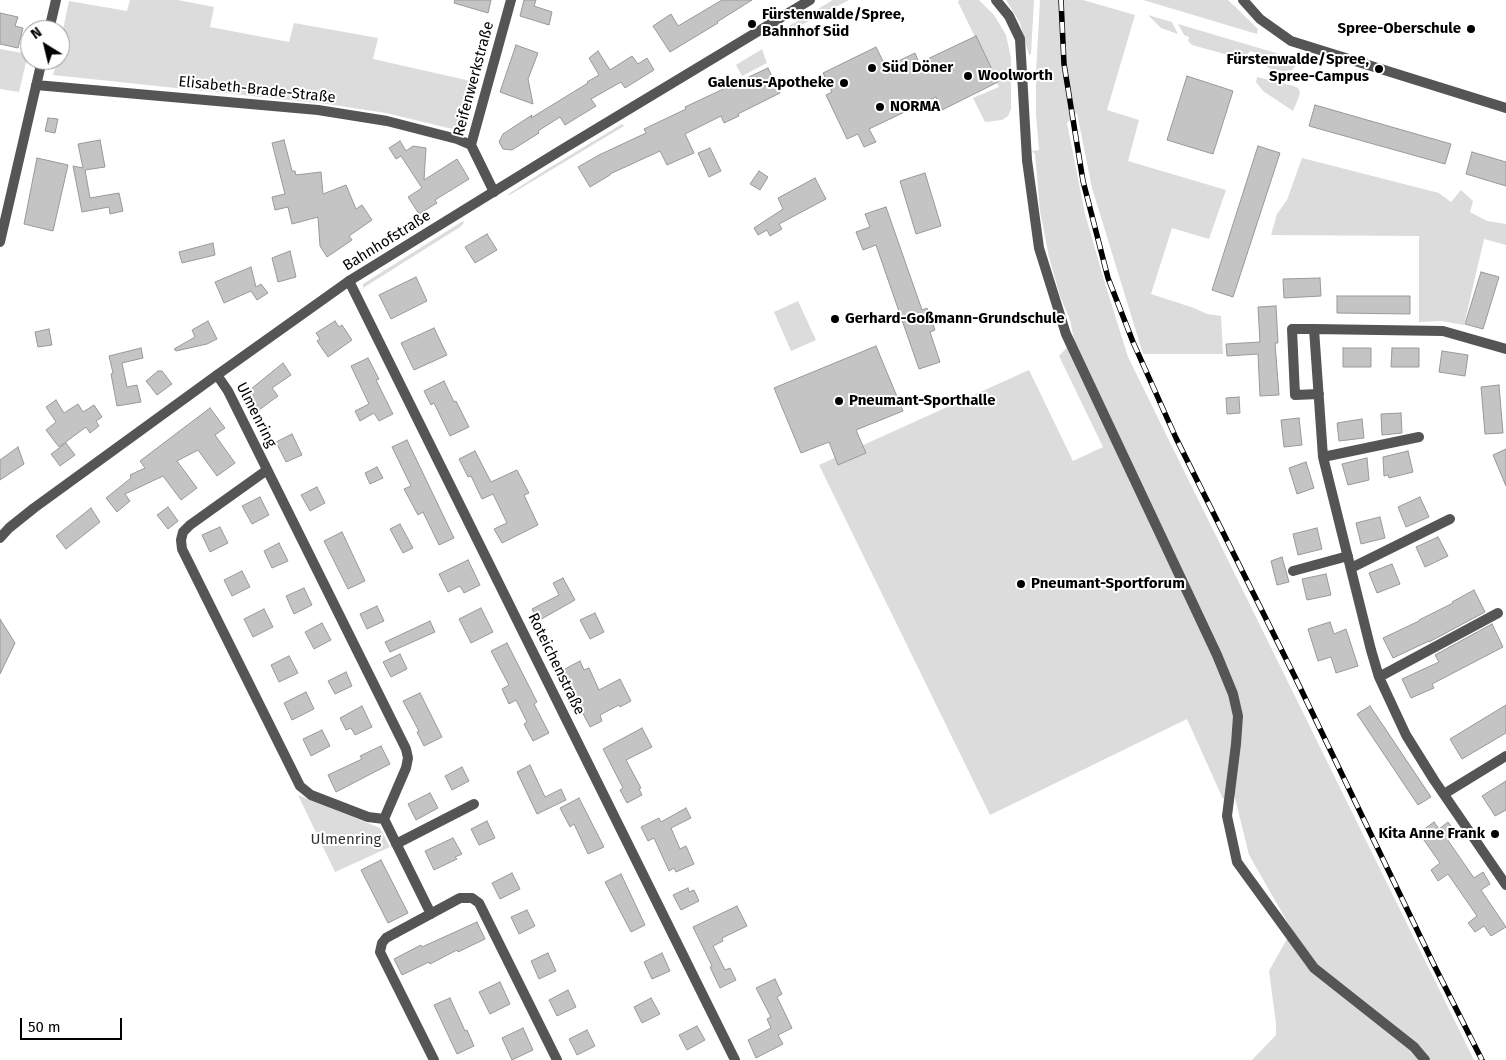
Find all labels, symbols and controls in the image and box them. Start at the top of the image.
place label: Fürstenwalde/Spree, Bahnhof Süd [762,6,905,41]
marker: Fürstenwalde/Spree, Bahnhof Süd [746,18,758,30]
north arrow [20,20,70,70]
street label: Reifenwerkstraße [450,20,498,138]
place label: Spree-Oberschule [1337,20,1461,38]
marker: Spree-Oberschule [1465,23,1477,35]
text: N [28,24,45,43]
place label: Fürstenwalde/Spree, Spree-Campus [1226,51,1369,86]
place label: Süd Döner [882,59,953,77]
marker: Süd Döner [866,62,878,74]
marker: Fürstenwalde/Spree, Spree-Campus [1373,63,1385,75]
place label: Woolworth [978,67,1053,85]
marker: Woolworth [962,70,974,82]
street label: Elisabeth-Brade-Straße [177,73,337,107]
place label: Galenus-Apotheke [708,74,834,92]
marker: Galenus-Apotheke [838,77,850,89]
place label: NORMA [890,98,940,116]
marker: NORMA [874,101,886,113]
street label: Bahnhofstraße [340,207,434,275]
place label: Gerhard-Goßmann-Grundschule [845,310,1065,328]
marker: Gerhard-Goßmann-Grundschule [829,313,841,325]
street label: Ulmenring [232,379,280,451]
place label: Pneumant-Sporthalle [849,392,995,410]
marker: Pneumant-Sporthalle [833,395,845,407]
place label: Pneumant-Sportforum [1031,575,1185,593]
marker: Pneumant-Sportforum [1015,578,1027,590]
street label: Roteichenstraße [524,610,588,718]
place label: Kita Anne Frank [1378,825,1485,843]
marker: Kita Anne Frank [1489,828,1501,840]
park label: Ulmenring [311,831,381,849]
scale bar [22,1008,125,1040]
text: 50 m [28,1018,61,1036]

